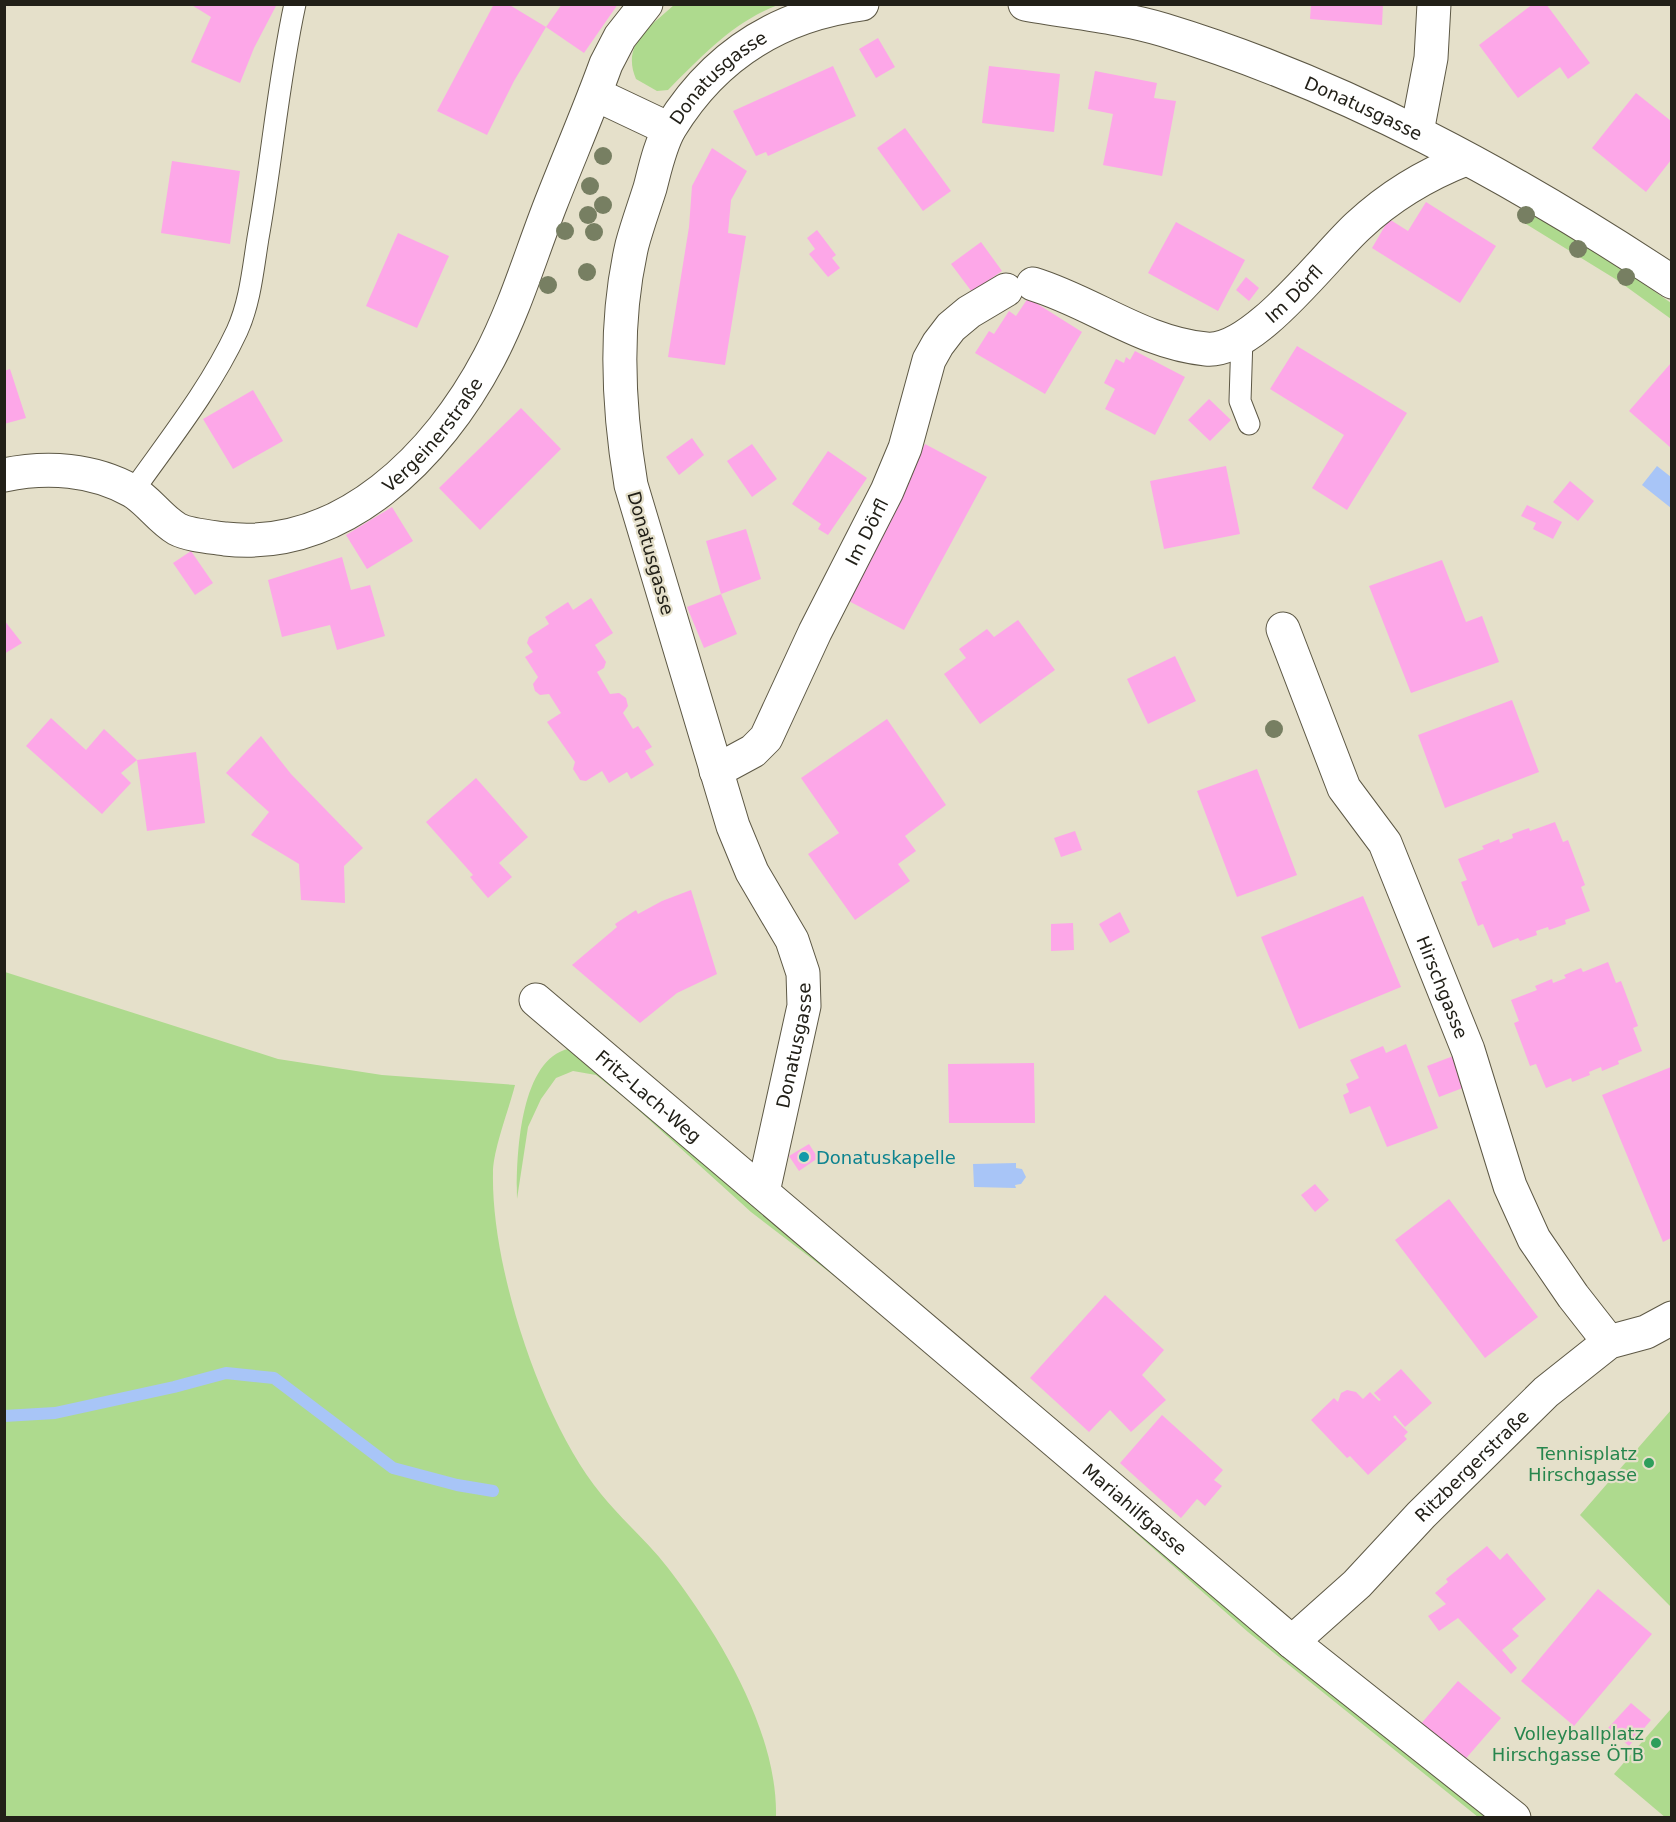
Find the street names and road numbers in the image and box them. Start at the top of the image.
street label: Donatusgasse [665,26,770,128]
street label: Donatusgasse [1302,72,1426,144]
street label: Im Dörfl [1261,260,1327,327]
street label: Vergeinerstraße [378,373,486,496]
street label: Donatusgasse [623,489,679,617]
street label: Im Dörfl [841,495,892,569]
street label: Hirschgasse [1413,932,1473,1041]
street label: Donatusgasse [771,982,815,1110]
street label: Fritz-Lach-Weg [592,1045,706,1146]
street label: Ritzbergerstraße [1410,1405,1533,1526]
street label: Mariahilfgasse [1079,1459,1192,1559]

